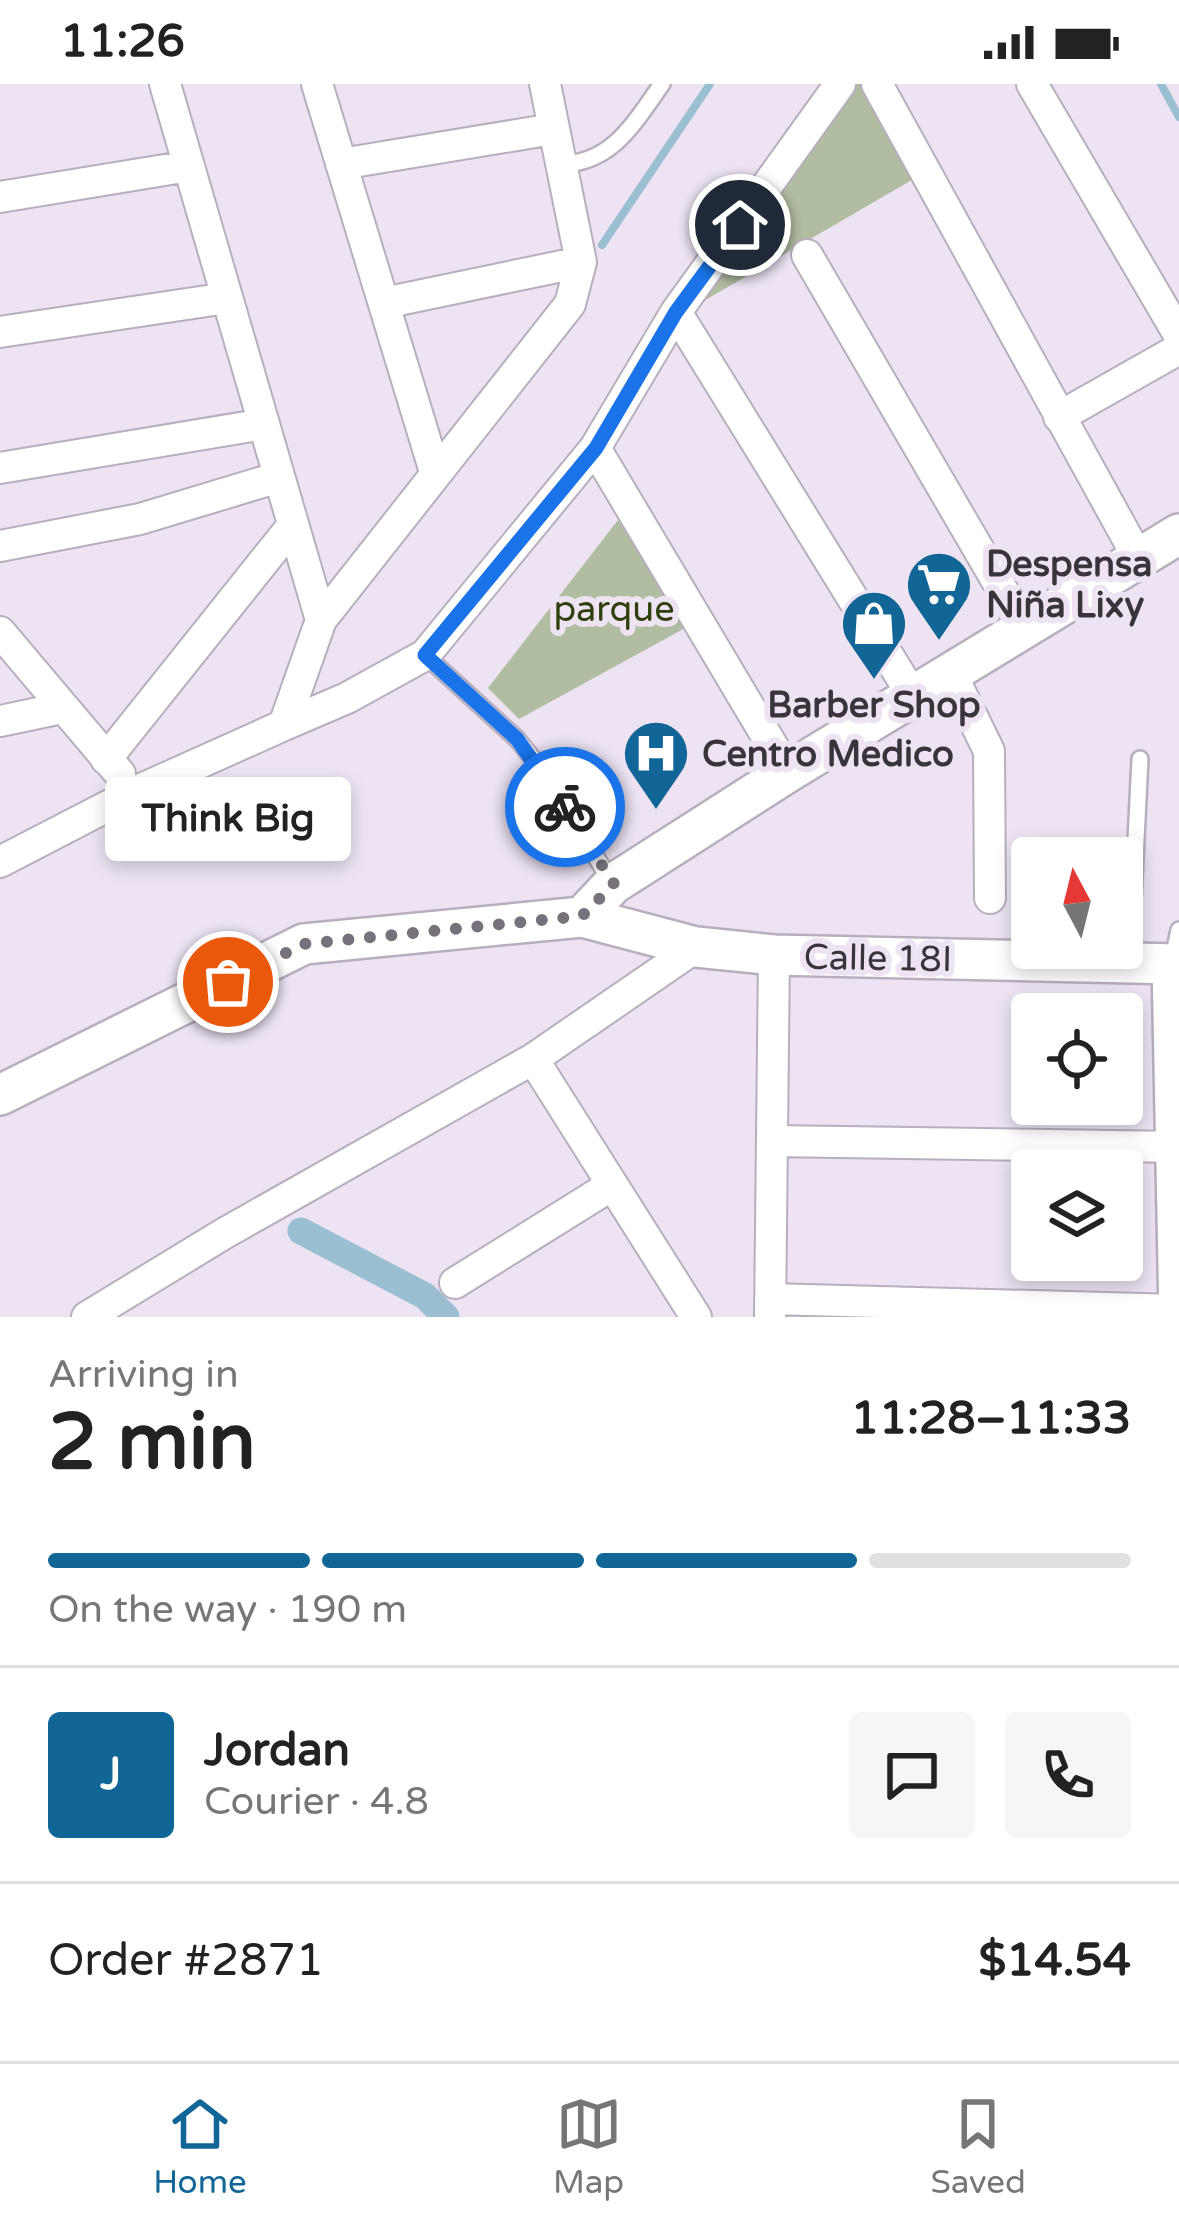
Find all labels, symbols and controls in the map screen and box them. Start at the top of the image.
text: 11:26 [60,15,185,69]
pin [689,174,791,276]
icon: home [707,192,773,258]
place label: Despensa Niña Lixy [986,543,1153,627]
supermarket icon: Despensa Niña Lixy [904,549,974,643]
park label: parque [553,588,675,631]
shop icon: Barber Shop [839,588,909,682]
place label: Barber Shop [767,684,981,727]
hospital icon: Centro Medico [621,718,691,812]
place label: Centro Medico [702,733,954,776]
courier [505,747,625,867]
icon: bike [532,774,598,840]
callout: Think Big [105,778,351,862]
text: Think Big [141,795,315,842]
north arrow [1011,837,1143,969]
map controls [1011,837,1143,1281]
pin [177,931,279,1033]
street label: Calle 18I [803,936,953,981]
icon: bag [195,949,261,1015]
button: locate [1011,993,1143,1125]
button: layers [1011,1149,1143,1281]
text: Arriving in [48,1351,239,1398]
text: 11:28–11:33 [851,1392,1131,1446]
text: 2 min [48,1396,256,1490]
text: On the way · 190 m [48,1586,407,1633]
button: chat [849,1712,975,1838]
button: phone [1005,1712,1131,1838]
text: Jordan [204,1724,350,1778]
text: J [101,1748,121,1802]
text: Courier · 4.8 [204,1778,429,1825]
text: Order #2871 [48,1934,324,1988]
text: $14.54 [979,1934,1131,1988]
tab: Home [153,2091,247,2202]
tab: Map [553,2091,624,2202]
tab: Saved [930,2091,1026,2202]

